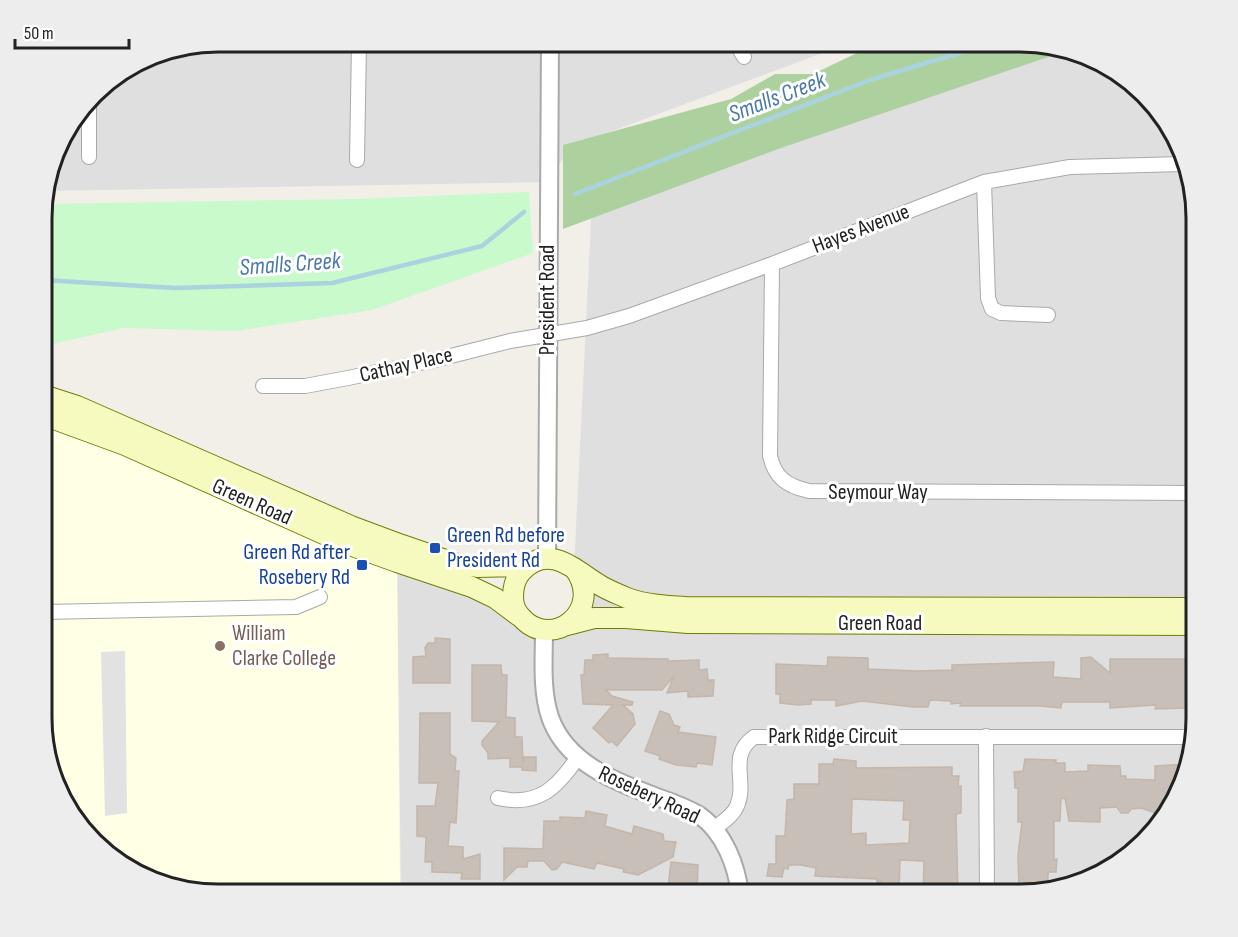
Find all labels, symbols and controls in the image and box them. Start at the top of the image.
scale bar [15,12,129,50]
text: 50 m [24,23,54,44]
water label: Smalls Creek [725,65,830,129]
street label: Hayes Avenue [809,198,913,260]
street label: President Road [534,245,561,355]
water label: Smalls Creek [239,246,343,282]
street label: Cathay Place [357,341,455,389]
street label: Green Road [208,473,296,531]
street label: Seymour Way [828,479,928,506]
place label: Green Rd before President Rd [447,522,565,574]
place label: Green Rd after Rosebery Rd [243,539,350,591]
marker: Green Rd before President Rd [428,541,442,555]
marker: Green Rd after Rosebery Rd [355,558,369,572]
street label: Green Road [838,610,922,637]
place label: William Clarke College [232,620,336,672]
marker: William Clarke College [213,639,227,653]
street label: Park Ridge Circuit [768,723,898,750]
street label: Rosebery Road [594,760,704,830]

